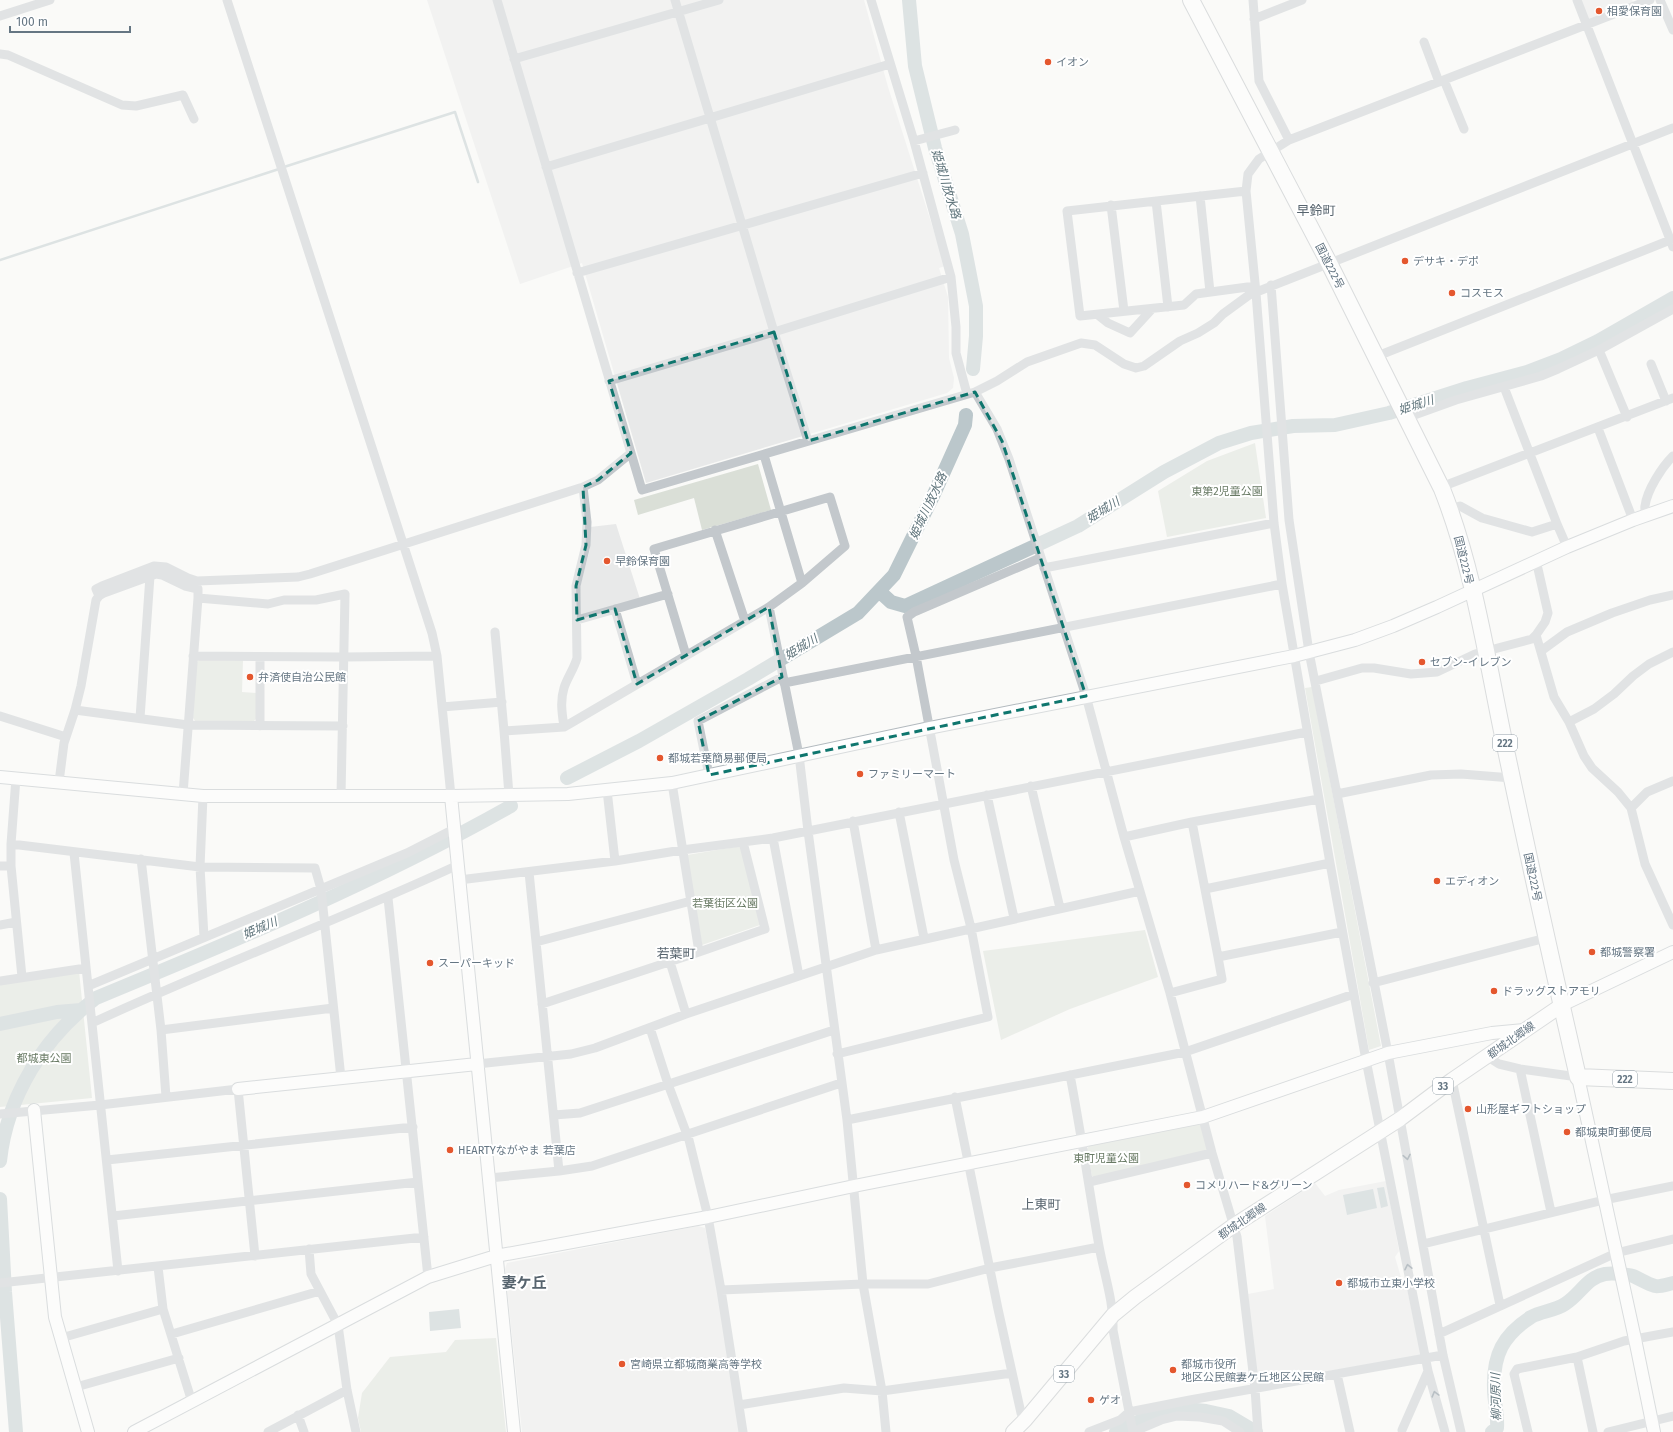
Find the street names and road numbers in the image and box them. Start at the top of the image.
street label: 国道222号 [1313,241,1347,291]
street label: 国道222号 [1451,535,1476,586]
road number: 222 [1493,735,1517,751]
street label: 国道222号 [1521,852,1544,903]
street label: 都城北郷線 [1485,1019,1538,1062]
road number: 222 [1613,1071,1637,1087]
road number: 33 [1433,1078,1453,1094]
street label: 都城北郷線 [1216,1201,1269,1242]
road number: 33 [1054,1366,1074,1382]

